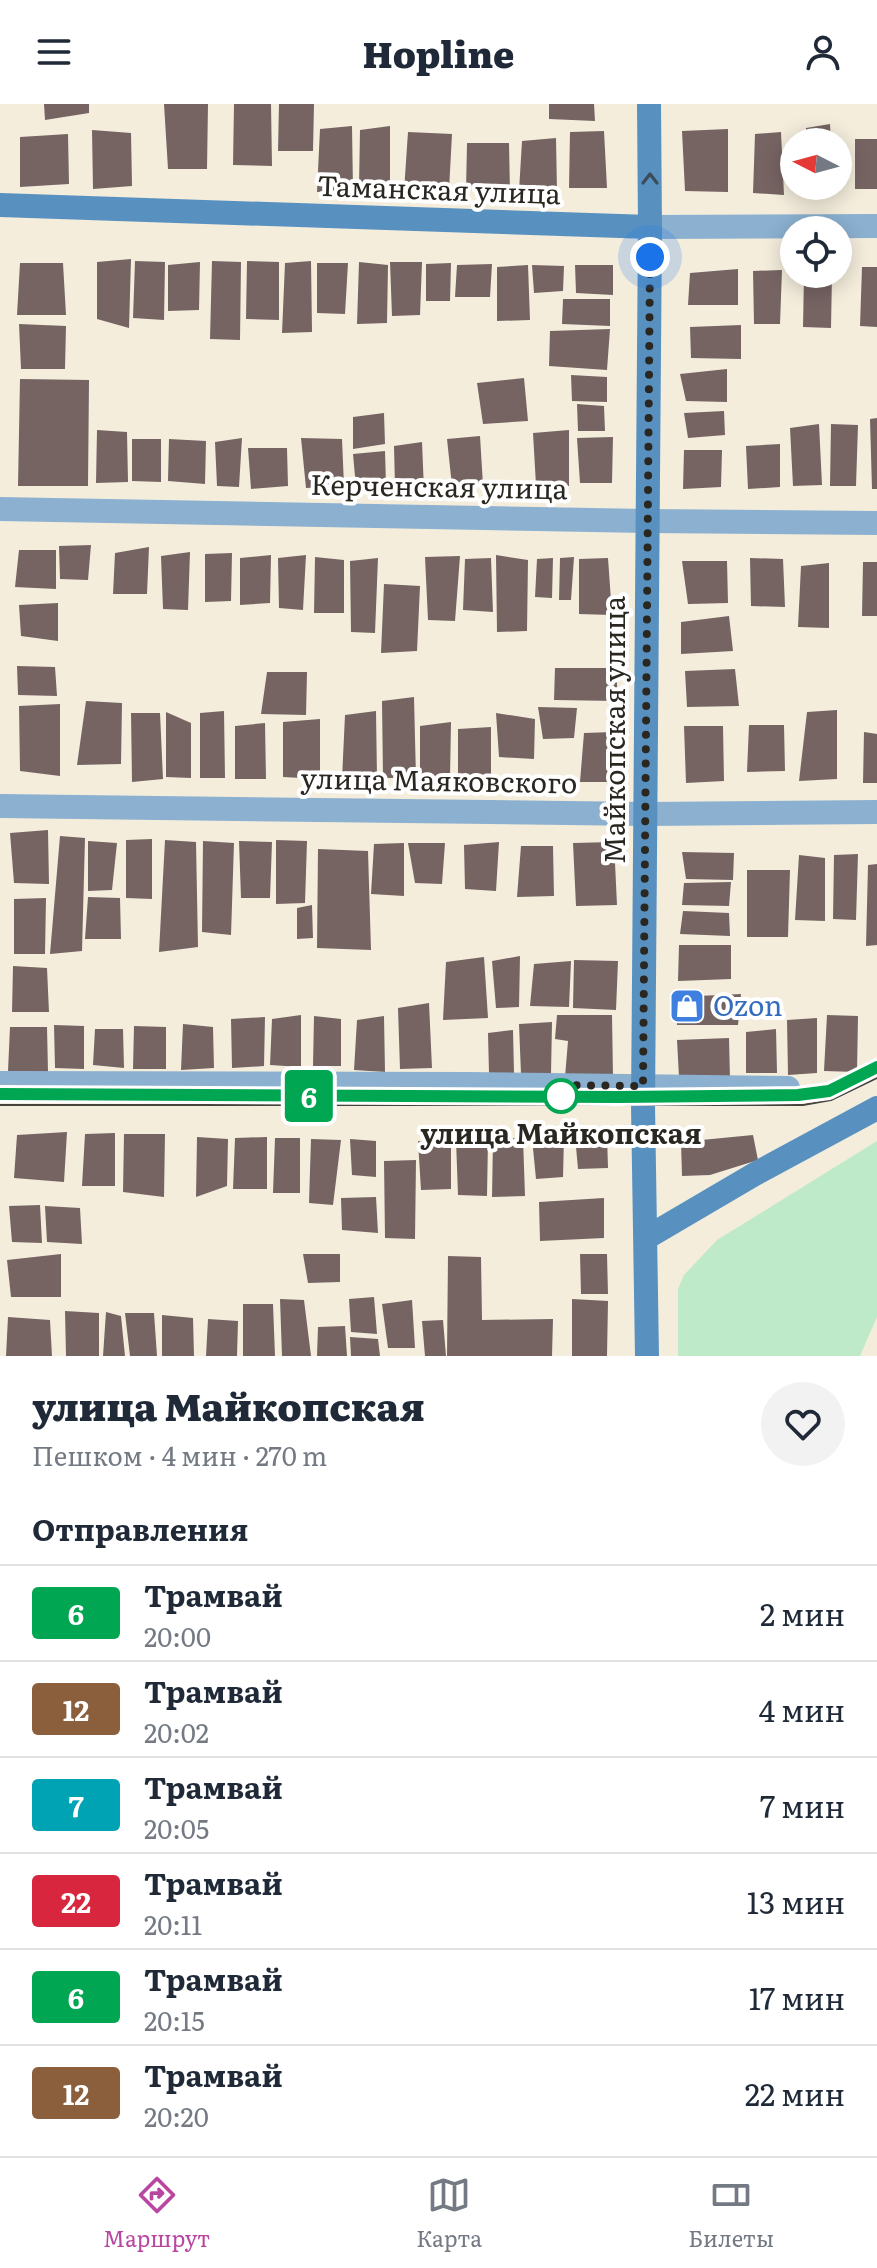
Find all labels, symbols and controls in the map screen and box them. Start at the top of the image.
text: Hopline [363,26,514,79]
icon: menu [32,30,76,74]
icon: person [801,30,845,74]
north arrow [780,128,852,200]
map controls [780,128,852,288]
street label: Таманская улица [317,163,562,213]
one-way arrow [641,172,659,185]
button: locate [780,216,852,288]
your location [630,237,670,277]
street label: Керченская улица [310,462,568,508]
street label: Майкопская улица [592,596,634,864]
street label: улица Маяковского [300,756,578,802]
place label: Ozon [713,983,783,1025]
shop icon: Ozon [668,987,706,1025]
line badge: 6 [283,1070,335,1122]
text: 6 [301,1075,317,1117]
marker: улица Майкопская [544,1079,578,1113]
place label: улица Майкопская [420,1111,702,1153]
text: улица Майкопская [32,1376,425,1433]
button: heart [761,1382,845,1466]
text: Пешком · 4 мин · 270 m [32,1435,327,1474]
text: Отправления [32,1506,248,1550]
text: Трамвай [144,1572,283,1616]
text: 2 мин [760,1591,845,1635]
text: 6 [68,1592,84,1634]
text: 20:00 [144,1616,211,1655]
text: Трамвай [144,1668,283,1712]
text: 4 мин [759,1687,845,1731]
text: 12 [63,1688,89,1730]
text: 20:02 [144,1712,209,1751]
text: Трамвай [144,1764,283,1808]
text: 7 мин [760,1783,845,1827]
text: 7 [68,1784,84,1826]
text: 20:05 [144,1808,209,1847]
text: Трамвай [144,1860,283,1904]
text: 13 мин [747,1879,845,1923]
text: 22 [61,1880,91,1922]
text: 20:11 [144,1904,202,1943]
text: Трамвай [144,1956,283,2000]
text: 17 мин [749,1975,845,2019]
text: 6 [68,1976,84,2018]
text: 20:15 [144,2000,205,2039]
text: Трамвай [144,2052,283,2096]
text: 22 мин [745,2071,845,2115]
text: 12 [63,2072,89,2114]
text: 20:20 [144,2096,209,2135]
tab: Маршрут [103,2173,210,2254]
tab: Карта [416,2173,482,2254]
tab: Билеты [688,2173,774,2254]

